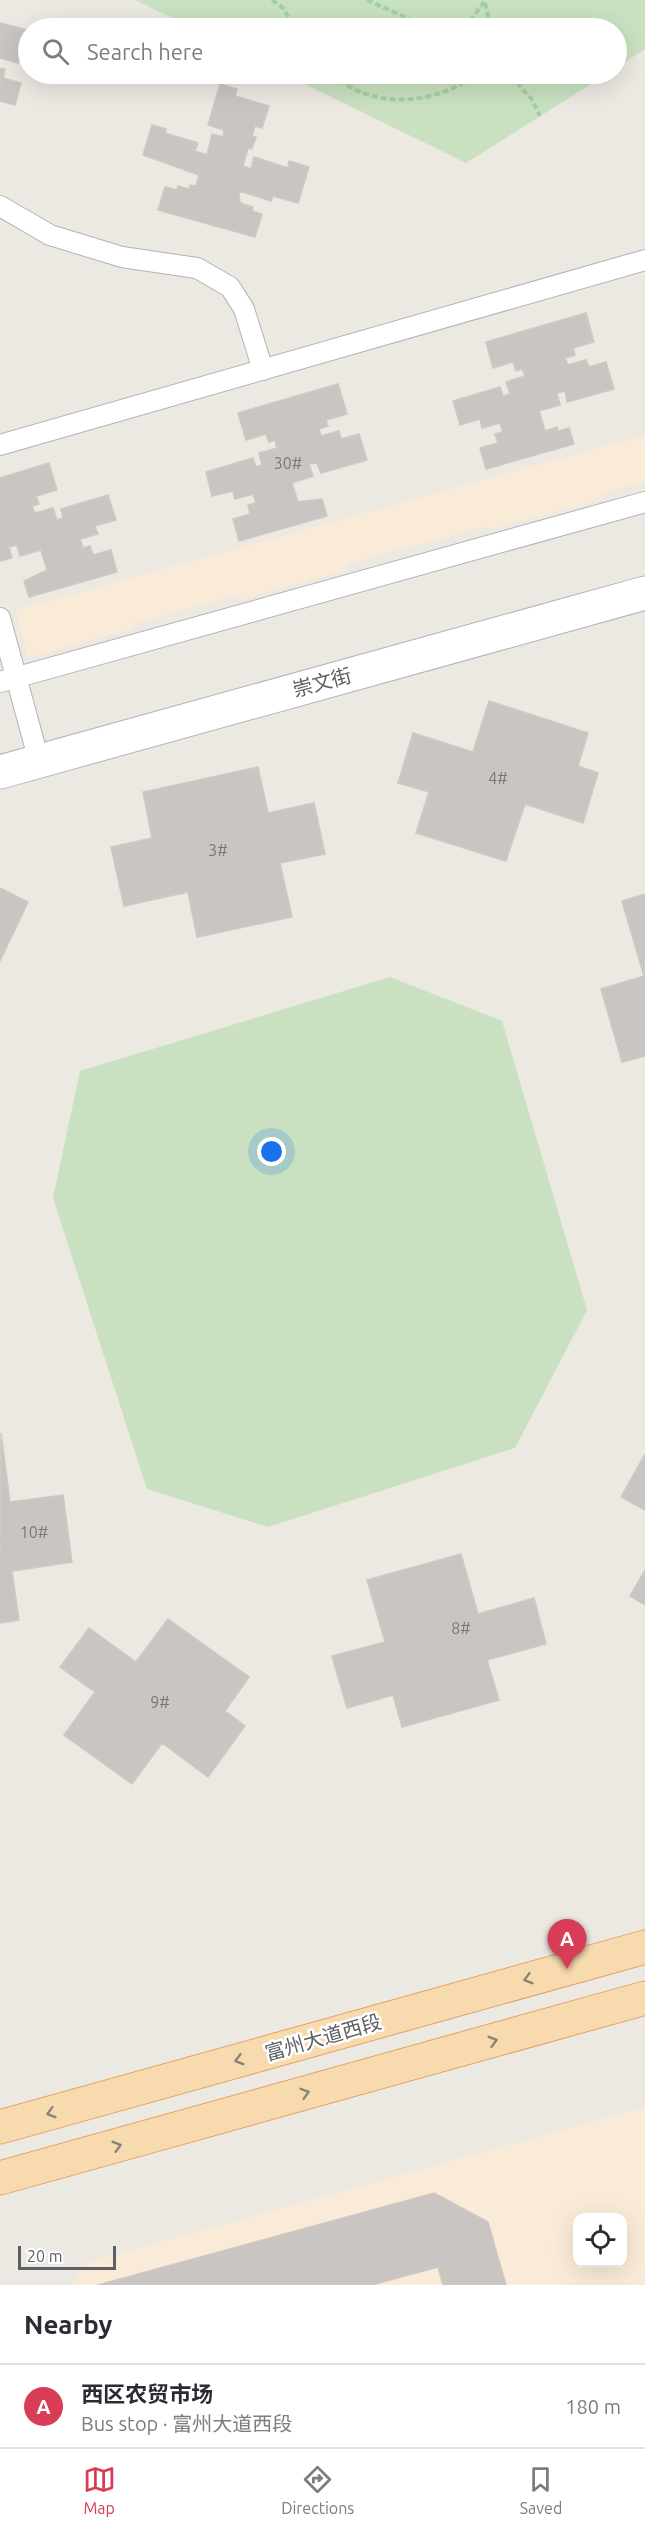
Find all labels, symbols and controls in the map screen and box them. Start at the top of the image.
search box [18,18,627,84]
icon: search [39,35,72,68]
text: Search here [87,39,203,64]
house number: 30# [274,454,302,472]
street label: 崇文街 [290,663,354,701]
house number: 4# [488,769,508,787]
house number: 3# [208,841,228,859]
your location [257,1137,286,1166]
house number: 10# [20,1523,48,1541]
house number: 8# [451,1619,471,1637]
house number: 9# [150,1693,170,1711]
pin: A [548,1920,586,1969]
one-way arrow [523,1972,533,1985]
street label: 富州大道西段 [262,2009,384,2065]
one-way arrow [487,2035,497,2048]
one-way arrow [234,2053,245,2065]
one-way arrow [299,2088,310,2100]
one-way arrow [46,2106,57,2118]
one-way arrow [111,2141,122,2153]
map controls [573,2213,627,2267]
button: locate [573,2213,627,2267]
scale bar [18,2243,116,2270]
text: 20 m [27,2247,63,2265]
text: Nearby [24,2310,112,2339]
text: 西区农贸市场 [81,2381,213,2406]
text: A [36,2395,51,2418]
text: 180 m [565,2395,621,2418]
text: Bus stop · 富州大道西段 [81,2412,292,2435]
tab: Map [83,2463,116,2517]
tab: Directions [281,2463,354,2517]
tab: Saved [520,2463,562,2517]

